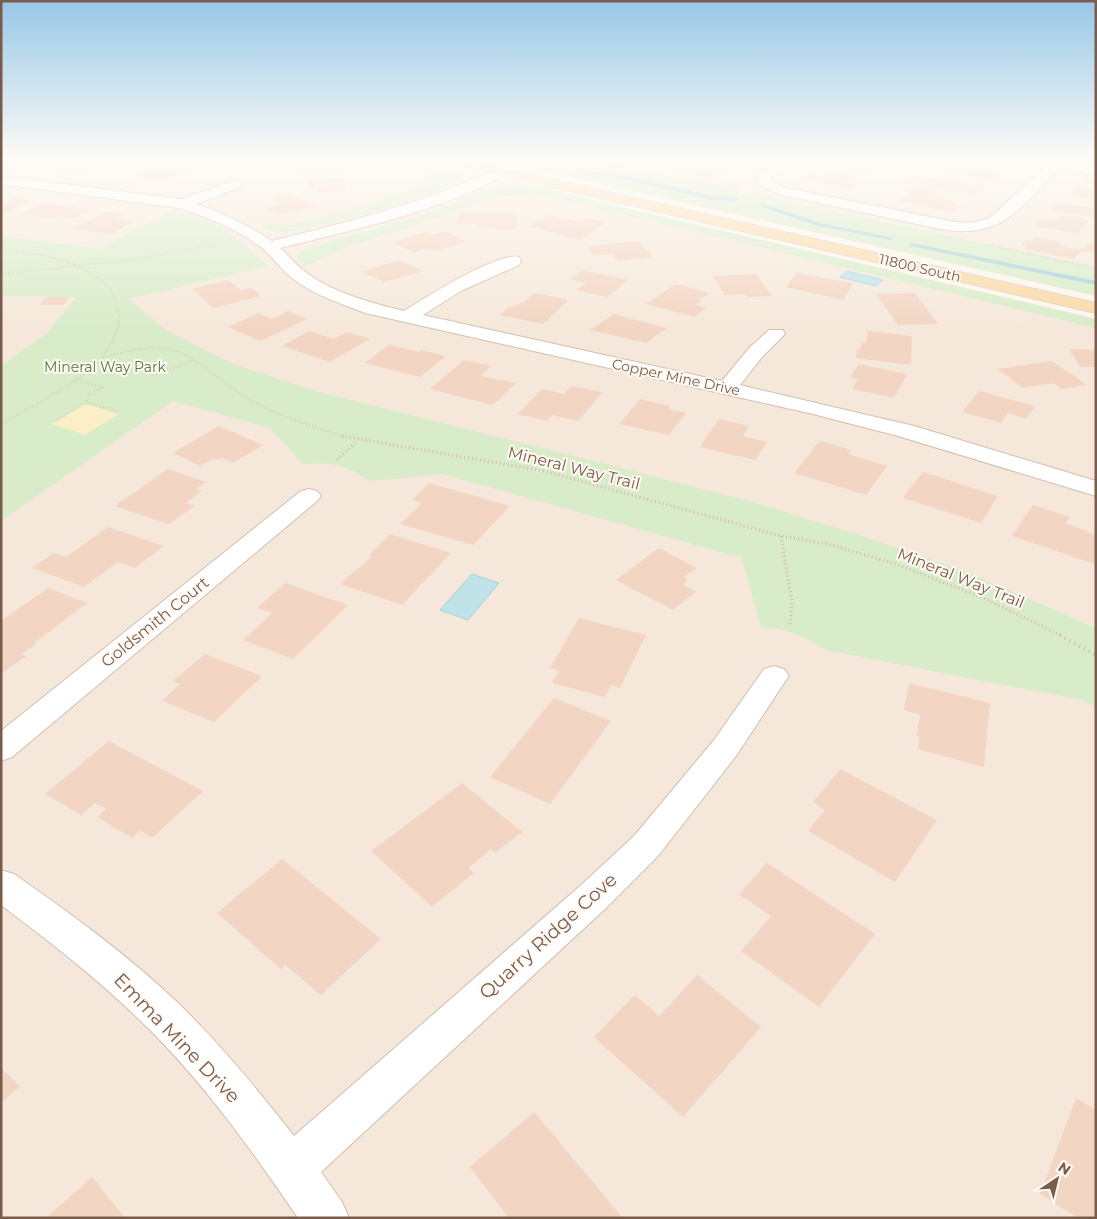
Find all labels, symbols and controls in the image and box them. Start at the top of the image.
street label: 11800 South [877,250,963,286]
street label: Copper Mine Drive [610,355,742,399]
park label: Mineral Way Park [44,358,167,376]
street label: Mineral Way Trail [506,442,642,494]
street label: Mineral Way Trail [895,544,1027,612]
street label: Goldsmith Court [97,572,213,671]
street label: Quarry Ridge Cove [474,868,622,1004]
street label: Emma Mine Drive [109,968,245,1108]
north arrow [1032,1154,1082,1204]
text: N [1055,1158,1074,1179]

